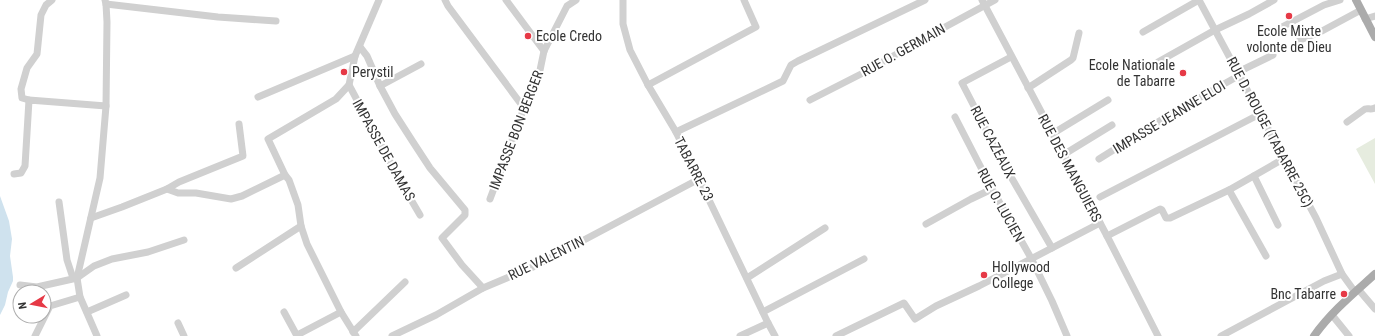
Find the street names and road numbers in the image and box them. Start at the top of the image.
street label: RUE O. GERMAIN [858,20,948,80]
street label: RUE D. ROUGE (TABARRE 25C) [1223,54,1316,210]
street label: IMPASSE BON BERGER [486,68,546,192]
street label: IMPASSE JEANNE ELOI [1110,77,1228,157]
street label: IMPASSE DE DAMAS [349,96,419,204]
street label: RUE CAZEAUX [967,103,1019,181]
street label: RUE DES MANGUIERS [1035,111,1105,225]
street label: TABARRE 23 [671,134,717,204]
street label: RUE O. LUCIEN [974,166,1028,244]
street label: RUE VALENTIN [505,233,587,283]

